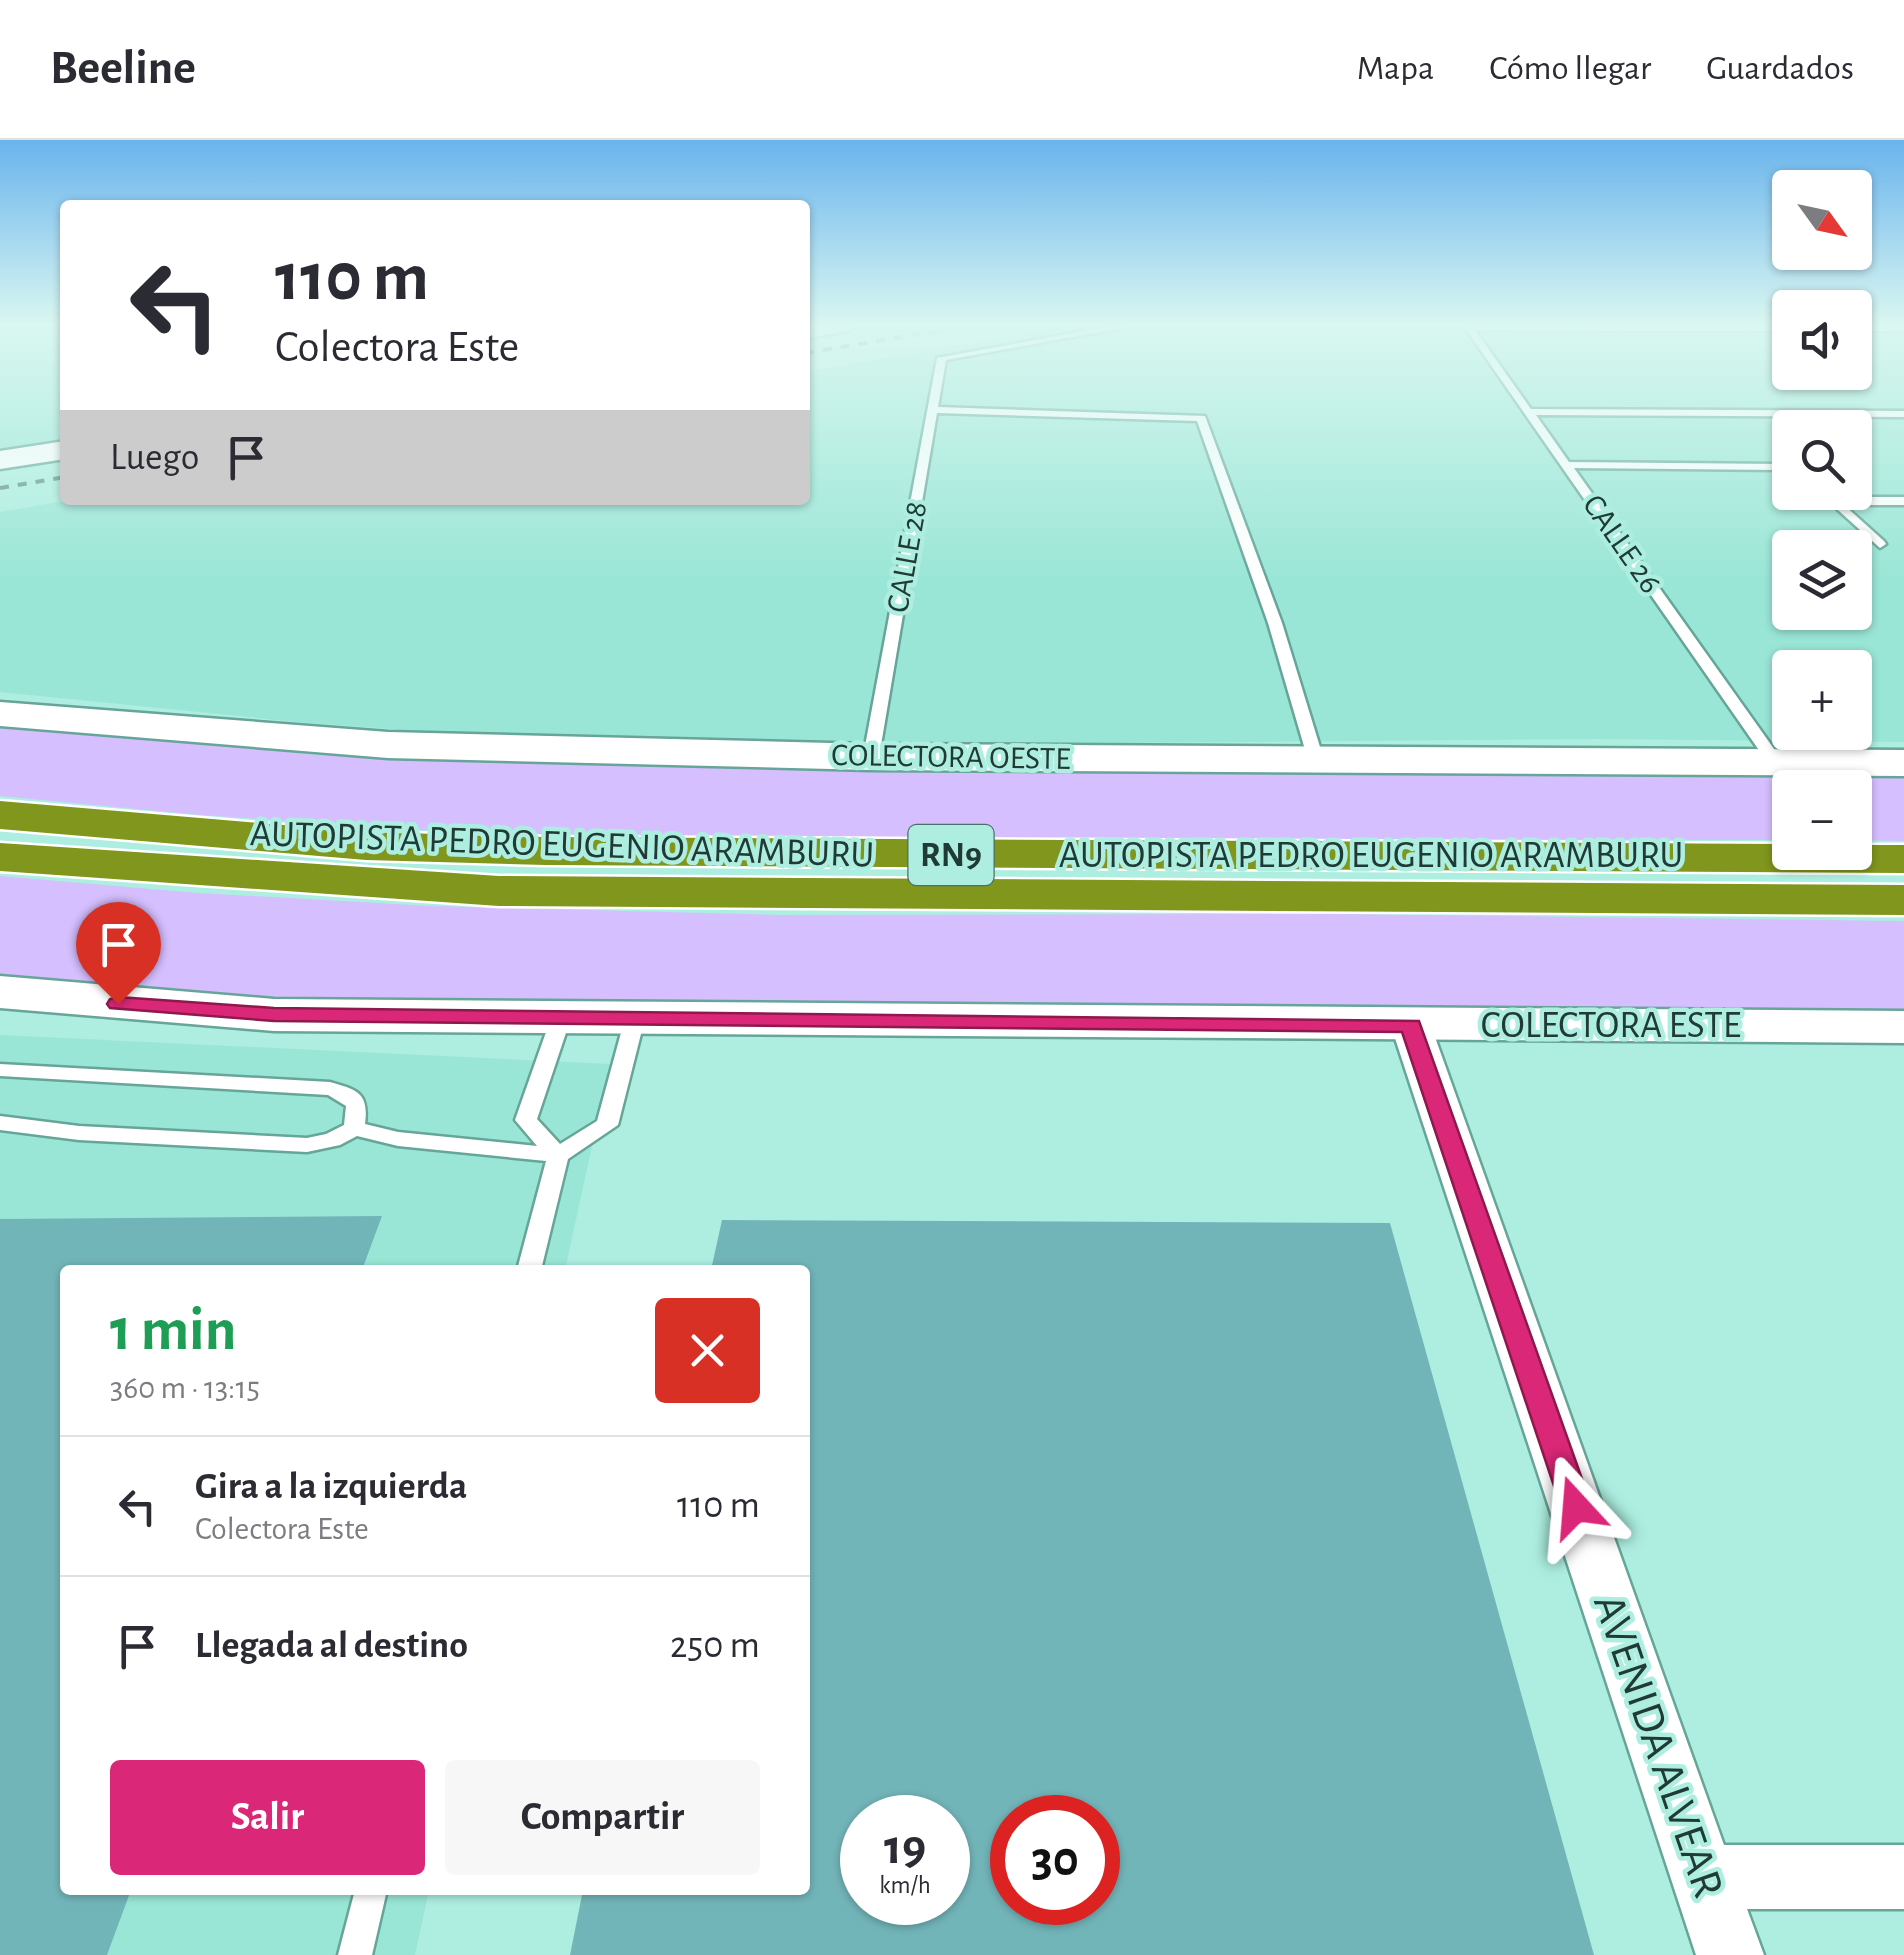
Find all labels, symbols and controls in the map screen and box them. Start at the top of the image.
text: Beeline [50,45,196,93]
text: Mapa [1357,51,1434,86]
text: Cómo llegar [1489,51,1651,86]
text: Guardados [1706,51,1854,86]
north arrow [1772,170,1872,270]
map controls [1772,170,1872,870]
icon: left [110,240,240,370]
text: 110 m [275,243,429,313]
button: sound [1772,290,1872,390]
text: Colectora Este [275,325,519,370]
button: search [1772,410,1872,510]
icon: arrive [219,430,274,485]
text: Luego [110,439,199,477]
street label: CALLE 26 [1577,489,1667,599]
street label: CALLE 28 [882,499,932,615]
button: layers [1772,530,1872,630]
button: + [1772,650,1872,750]
street label: COLECTORA OESTE [831,739,1071,775]
button: − [1772,770,1872,870]
street label: AUTOPISTA PEDRO EUGENIO ARAMBURU [249,815,875,875]
road number: RN9 [908,825,994,885]
street label: AUTOPISTA PEDRO EUGENIO ARAMBURU [1059,837,1683,875]
pin [76,902,161,1005]
icon: arrive [91,917,146,972]
street label: COLECTORA ESTE [1481,1007,1741,1045]
button: close [655,1298,760,1403]
text: 1 min [110,1301,236,1361]
text: 360 m · 13:15 [110,1372,260,1404]
position arrow [1524,1455,1628,1559]
text: Gira a la izquierda [195,1468,467,1506]
icon: left [110,1479,165,1534]
text: 110 m [677,1487,760,1525]
text: Colectora Este [195,1513,369,1545]
street label: AVENIDA ALVEAR [1585,1589,1731,1903]
icon: arrive [110,1619,165,1674]
text: Llegada al destino [195,1627,468,1665]
text: 250 m [670,1627,760,1665]
button: Salir [110,1760,425,1875]
button: Compartir [445,1760,760,1875]
speed limit sign: 30 [990,1795,1120,1925]
text: 19 [884,1823,926,1873]
text: km/h [879,1873,931,1898]

